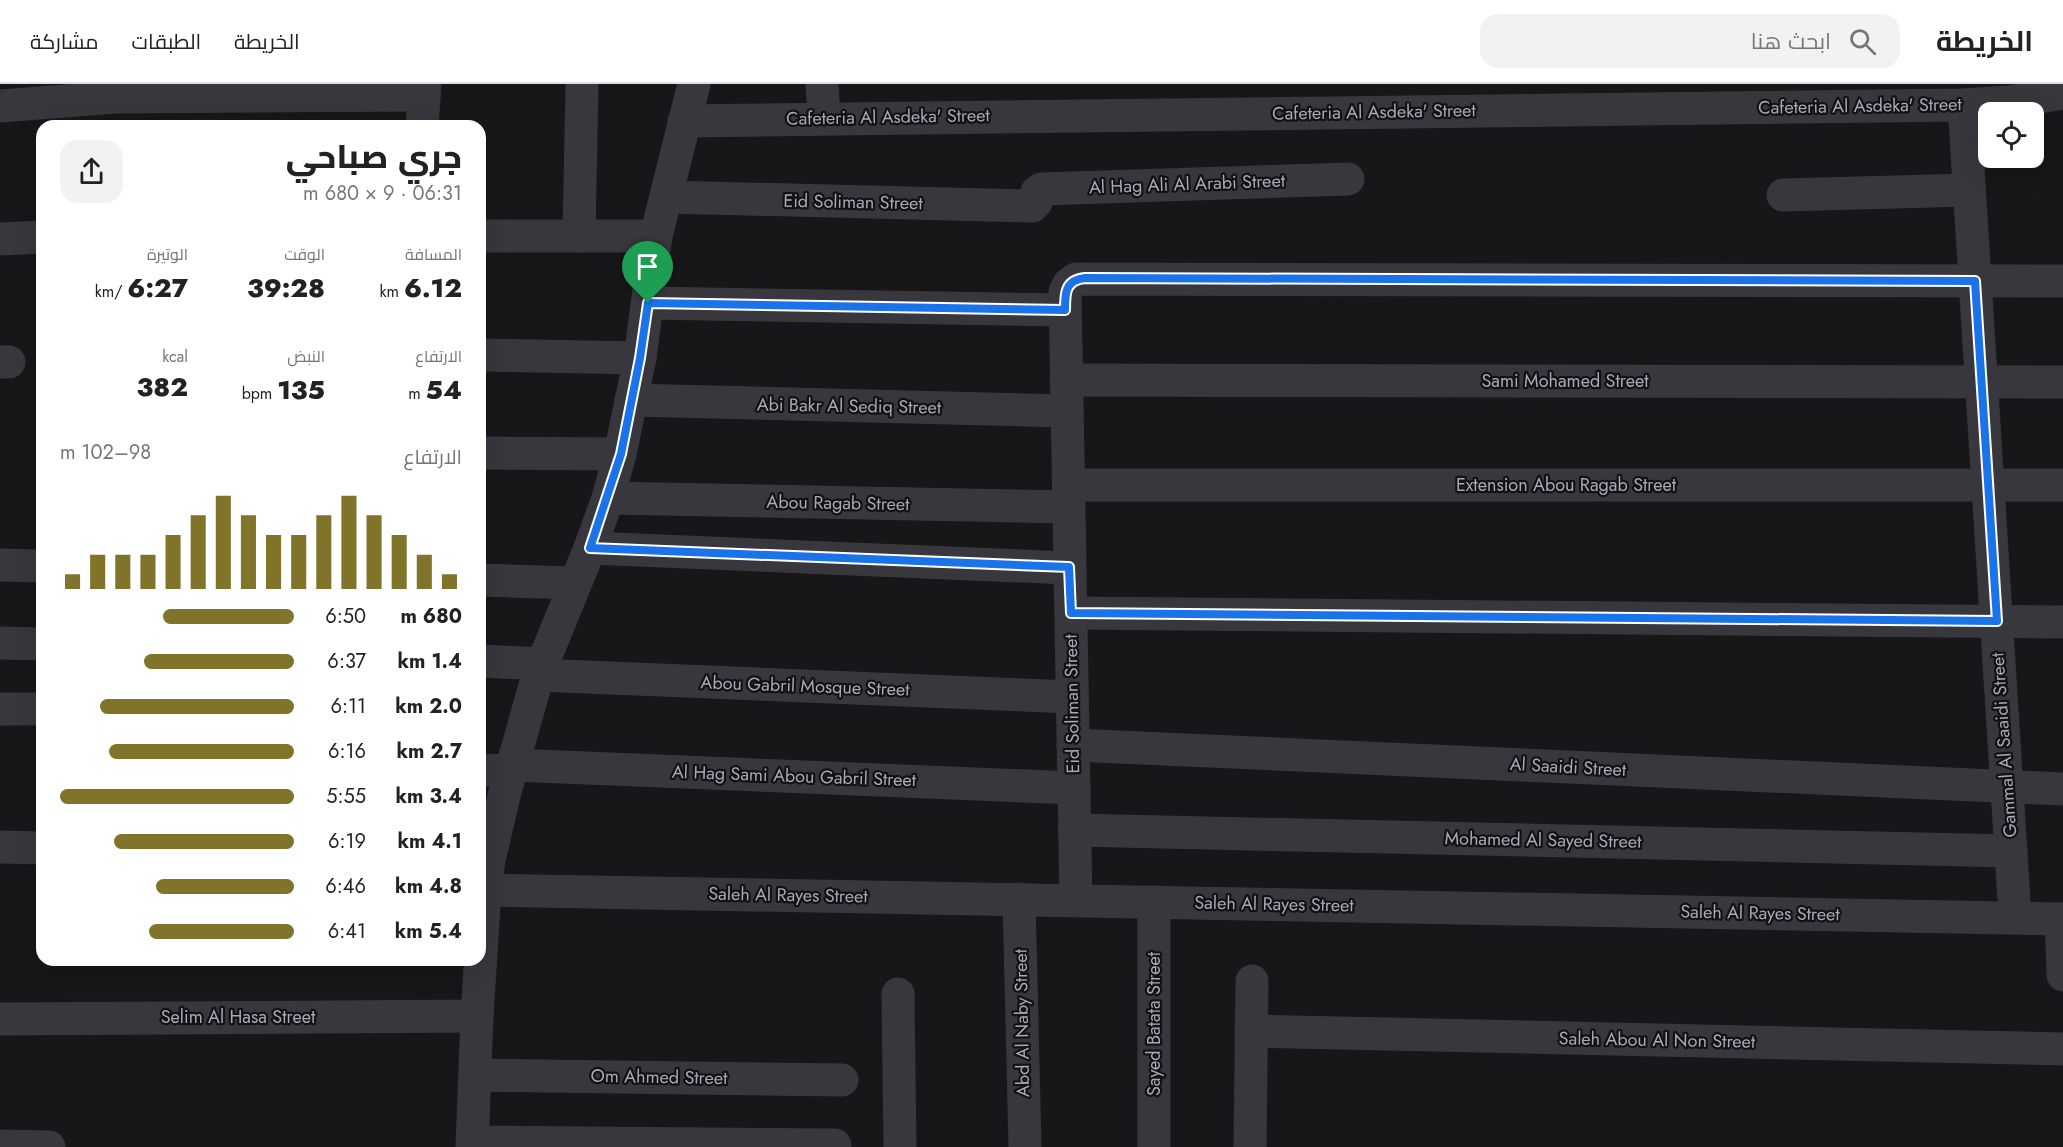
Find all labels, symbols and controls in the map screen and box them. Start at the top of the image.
search box [1480,14,1900,68]
text: الخريطة [1936,21,2033,62]
text: ابحث هنا [1751,25,1831,57]
icon: search [1846,25,1879,58]
text: مشاركة [30,27,99,57]
text: الطبقات [132,27,201,57]
text: الخريطة [234,27,300,57]
street label: Cafeteria Al Asdeka' Street [1758,91,1963,121]
street label: Cafeteria Al Asdeka' Street [1272,97,1477,127]
street label: Cafeteria Al Asdeka' Street [786,102,991,132]
map controls [1978,102,2044,168]
button: locate [1978,102,2044,168]
text: جري صباحي [286,133,462,180]
button: share [60,140,123,203]
street label: Al Hag Ali Al Arabi Street [1089,168,1286,200]
text: 06:31 · 9 × 680 m [303,179,462,208]
street label: Eid Soliman Street [783,188,924,216]
pin [622,241,673,303]
text: الوتيرة [147,243,188,266]
text: الوقت [284,243,325,266]
text: المسافة [405,243,462,266]
icon: arrive [631,250,664,283]
text: 6:27 [127,269,188,307]
text: 39:28 [247,269,325,307]
text: 6.12 [404,269,462,307]
text: /km [95,280,127,303]
text: km [380,280,404,303]
text: kcal [162,345,188,368]
text: النبض [287,345,325,368]
text: الارتفاع [415,345,462,368]
text: 382 [137,368,188,406]
street label: Sami Mohamed Street [1481,368,1649,394]
text: 135 [277,371,325,409]
text: 54 [426,371,462,409]
text: bpm [242,382,277,405]
text: m [408,382,426,405]
street label: Abi Bakr Al Sediq Street [757,391,942,421]
text: 98–102 m [60,438,151,467]
text: الارتفاع [403,443,462,472]
street label: Extension Abou Ragab Street [1456,472,1677,498]
street label: Abou Ragab Street [766,489,910,517]
text: 6:50 [325,602,366,631]
text: 680 m [400,602,462,631]
street label: Eid Soliman Street [1058,633,1086,774]
text: 6:37 [327,647,366,676]
text: 1.4 km [397,647,462,676]
street label: Gammal Al Saaidi Street [1985,651,2023,838]
street label: Abou Gabril Mosque Street [700,669,911,703]
text: 6:11 [330,692,366,721]
text: 2.0 km [395,692,462,721]
text: 6:16 [328,737,366,766]
text: 2.7 km [396,737,462,766]
street label: Al Saaidi Street [1509,751,1628,783]
street label: Al Hag Sami Abou Gabril Street [671,759,917,793]
text: 5:55 [326,782,366,811]
text: 3.4 km [396,782,462,811]
street label: Mohamed Al Sayed Street [1444,825,1642,855]
text: 6:19 [328,827,366,856]
text: 4.1 km [397,827,462,856]
text: 6:46 [325,872,366,901]
text: 4.8 km [395,872,462,901]
street label: Saleh Al Rayes Street [708,881,869,909]
street label: Saleh Al Rayes Street [1194,890,1355,918]
street label: Saleh Al Rayes Street [1680,899,1841,927]
text: 6:41 [328,917,366,946]
text: 5.4 km [395,917,462,946]
street label: Abd Al Naby Street [1008,948,1036,1097]
street label: Sayed Batata Street [1141,951,1167,1096]
street label: Selim Al Hasa Street [161,1004,316,1030]
street label: Saleh Abou Al Non Street [1558,1025,1756,1055]
street label: Om Ahmed Street [590,1063,728,1091]

